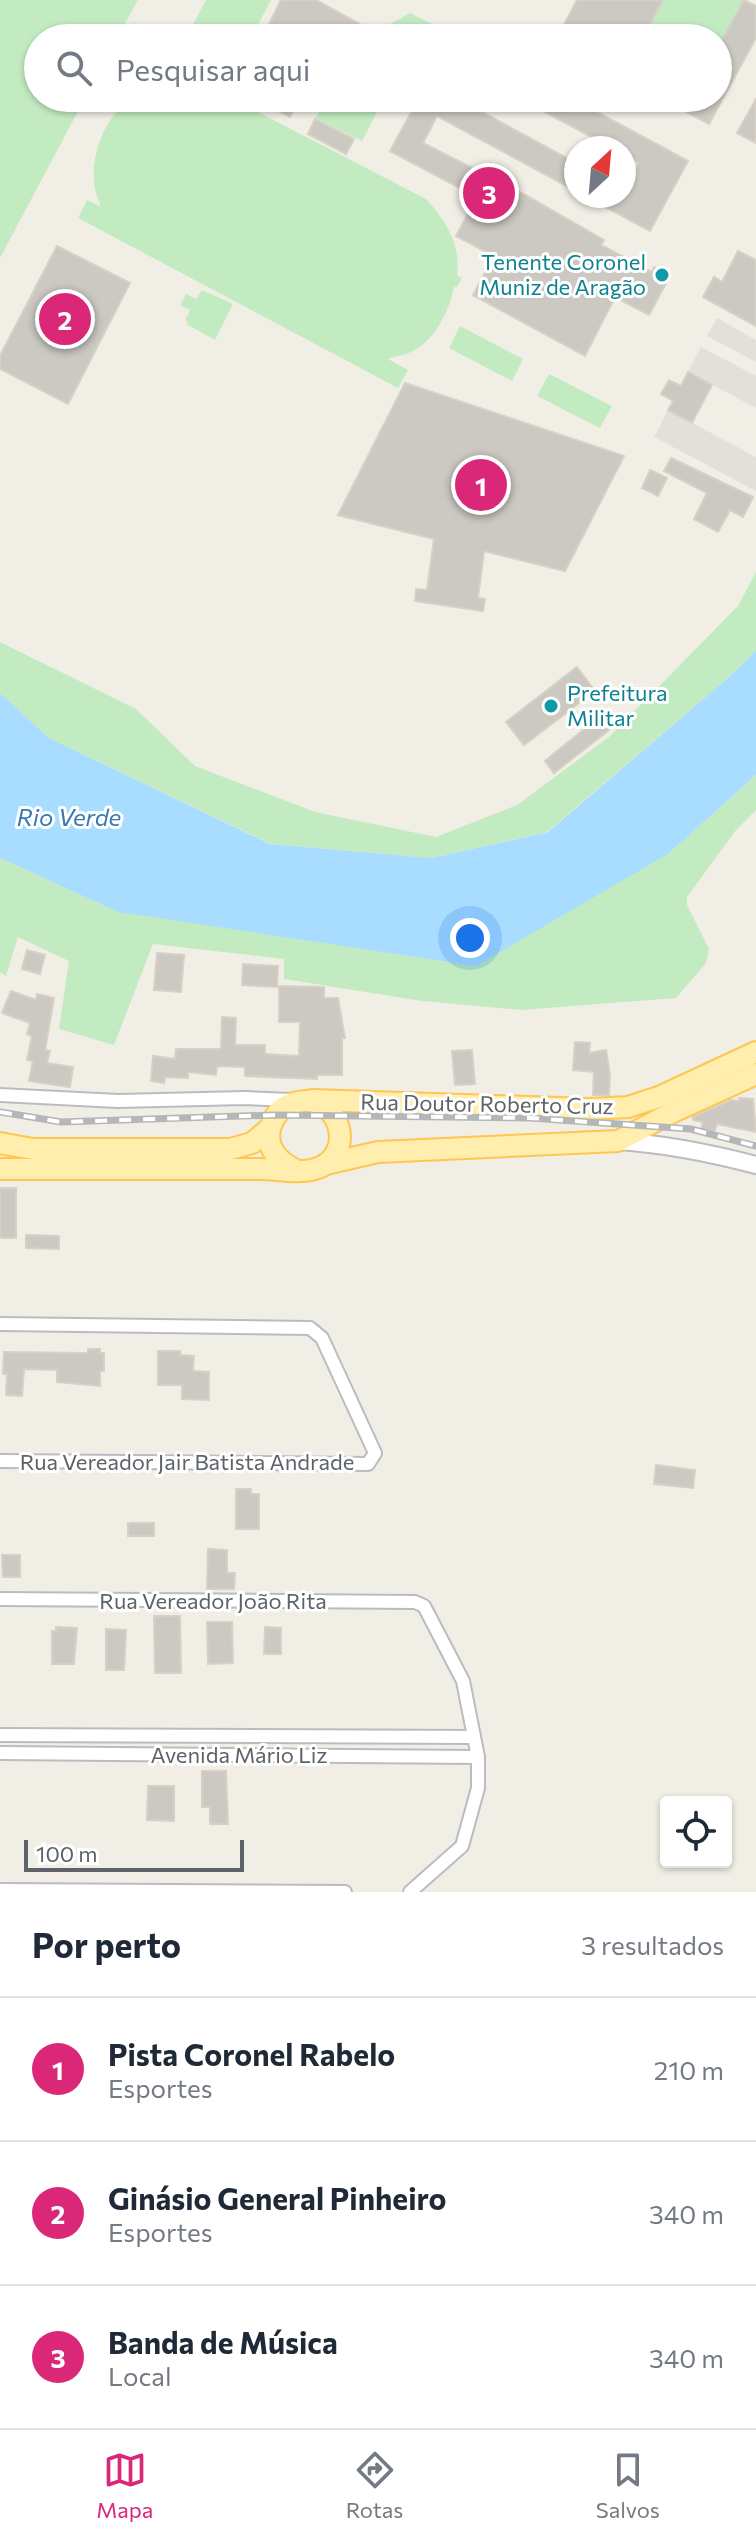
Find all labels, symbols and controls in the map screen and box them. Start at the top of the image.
search box [24,24,732,112]
icon: search [52,46,96,90]
text: Pesquisar aqui [116,50,311,87]
north arrow [564,136,636,208]
pin: 3 [463,163,515,223]
place label: Tenente Coronel Muniz de Aragão [479,248,646,300]
marker: Tenente Coronel Muniz de Aragão [653,266,671,284]
pin: 2 [39,289,91,349]
pin: 1 [455,455,507,515]
place label: Prefeitura Militar [567,679,667,731]
marker: Prefeitura Militar [542,697,560,715]
water label: Rio Verde [17,802,122,831]
your location [450,918,490,958]
street label: Rua Doutor Roberto Cruz [360,1088,614,1119]
street label: Rua Vereador Jair Batista Andrade [20,1448,354,1475]
street label: Rua Vereador João Rita [99,1587,327,1614]
street label: Avenida Mário Liz [151,1741,327,1768]
map controls [660,1796,732,1868]
button: locate [660,1796,732,1868]
scale bar [24,1836,244,1872]
text: 100 m [36,1840,98,1867]
text: Por perto [32,1923,181,1965]
text: 3 resultados [581,1929,724,1960]
text: Pista Coronel Rabelo [108,2035,395,2072]
text: 1 [52,2054,64,2085]
text: 210 m [654,2054,724,2085]
text: Esportes [108,2072,213,2103]
text: Ginásio General Pinheiro [108,2179,446,2216]
text: 2 [51,2198,65,2229]
text: 340 m [649,2198,724,2229]
text: Esportes [108,2216,213,2247]
text: Banda de Música [108,2323,338,2360]
text: 3 [50,2342,66,2373]
text: 340 m [649,2342,724,2373]
text: Local [108,2360,171,2391]
tab: Mapa [96,2448,153,2523]
tab: Rotas [346,2448,403,2523]
tab: Salvos [596,2448,660,2523]

